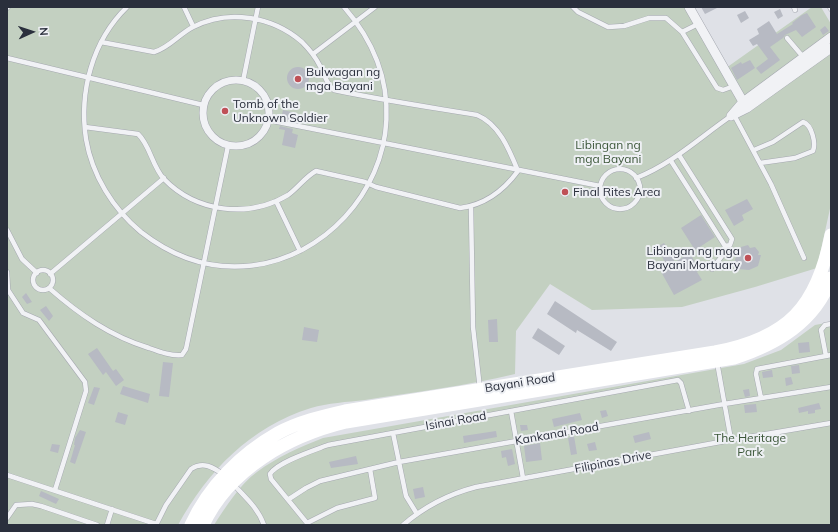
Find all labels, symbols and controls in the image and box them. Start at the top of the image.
north arrow [12,12,52,52]
text: N [37,27,51,36]
place label: Bulwagan ng mga Bayani [306,65,380,93]
marker: Bulwagan ng mga Bayani [293,74,303,84]
place label: Tomb of the Unknown Soldier [233,97,327,125]
marker: Tomb of the Unknown Soldier [220,106,230,116]
park label: Libingan ng mga Bayani [575,138,641,166]
place label: Final Rites Area [573,185,661,199]
marker: Final Rites Area [560,187,570,197]
place label: Libingan ng mga Bayani Mortuary [647,244,740,272]
marker: Libingan ng mga Bayani Mortuary [743,253,753,263]
street label: Bayani Road [484,370,556,396]
street label: Isinai Road [424,409,488,433]
street label: Kankanai Road [514,420,600,448]
park label: The Heritage Park [714,431,786,459]
street label: Filipinas Drive [574,448,652,476]

